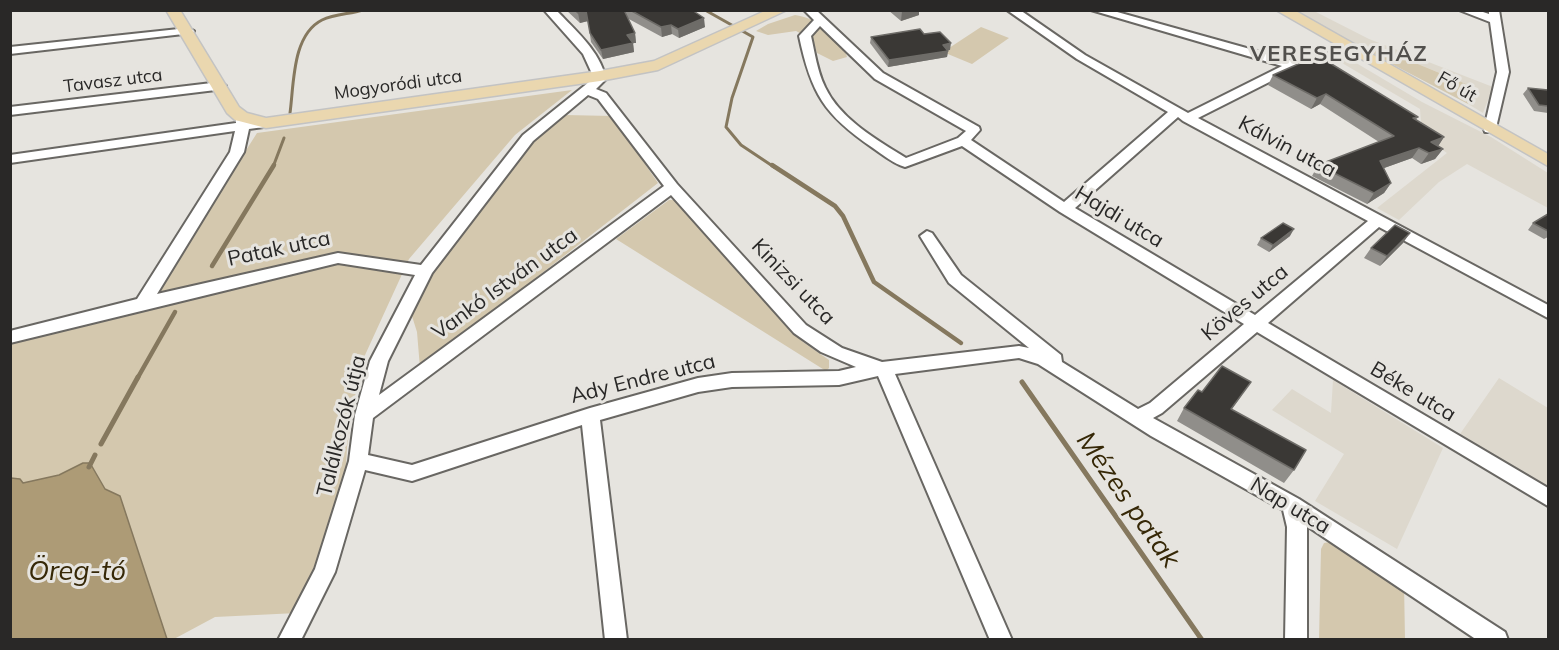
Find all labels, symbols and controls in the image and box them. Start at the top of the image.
district label: VERESEGYHÁZ [1250,41,1428,67]
street label: Tavasz utca [62,64,164,98]
street label: Mogyoródi utca [333,65,463,105]
street label: Fő út [1434,67,1480,107]
street label: Kálvin utca [1234,111,1340,183]
street label: Hajdi utca [1070,181,1168,253]
street label: Vankó István utca [427,223,583,345]
street label: Patak utca [225,226,333,272]
street label: Kinizsi utca [746,234,840,330]
street label: Köves utca [1196,259,1294,347]
street label: Ady Endre utca [568,349,718,409]
street label: Találkozók útja [312,353,372,499]
street label: Béke utca [1366,357,1460,427]
water label: Mézes patak [1069,426,1187,574]
street label: Nap utca [1246,472,1334,540]
water label: Öreg-tó [28,556,126,588]

